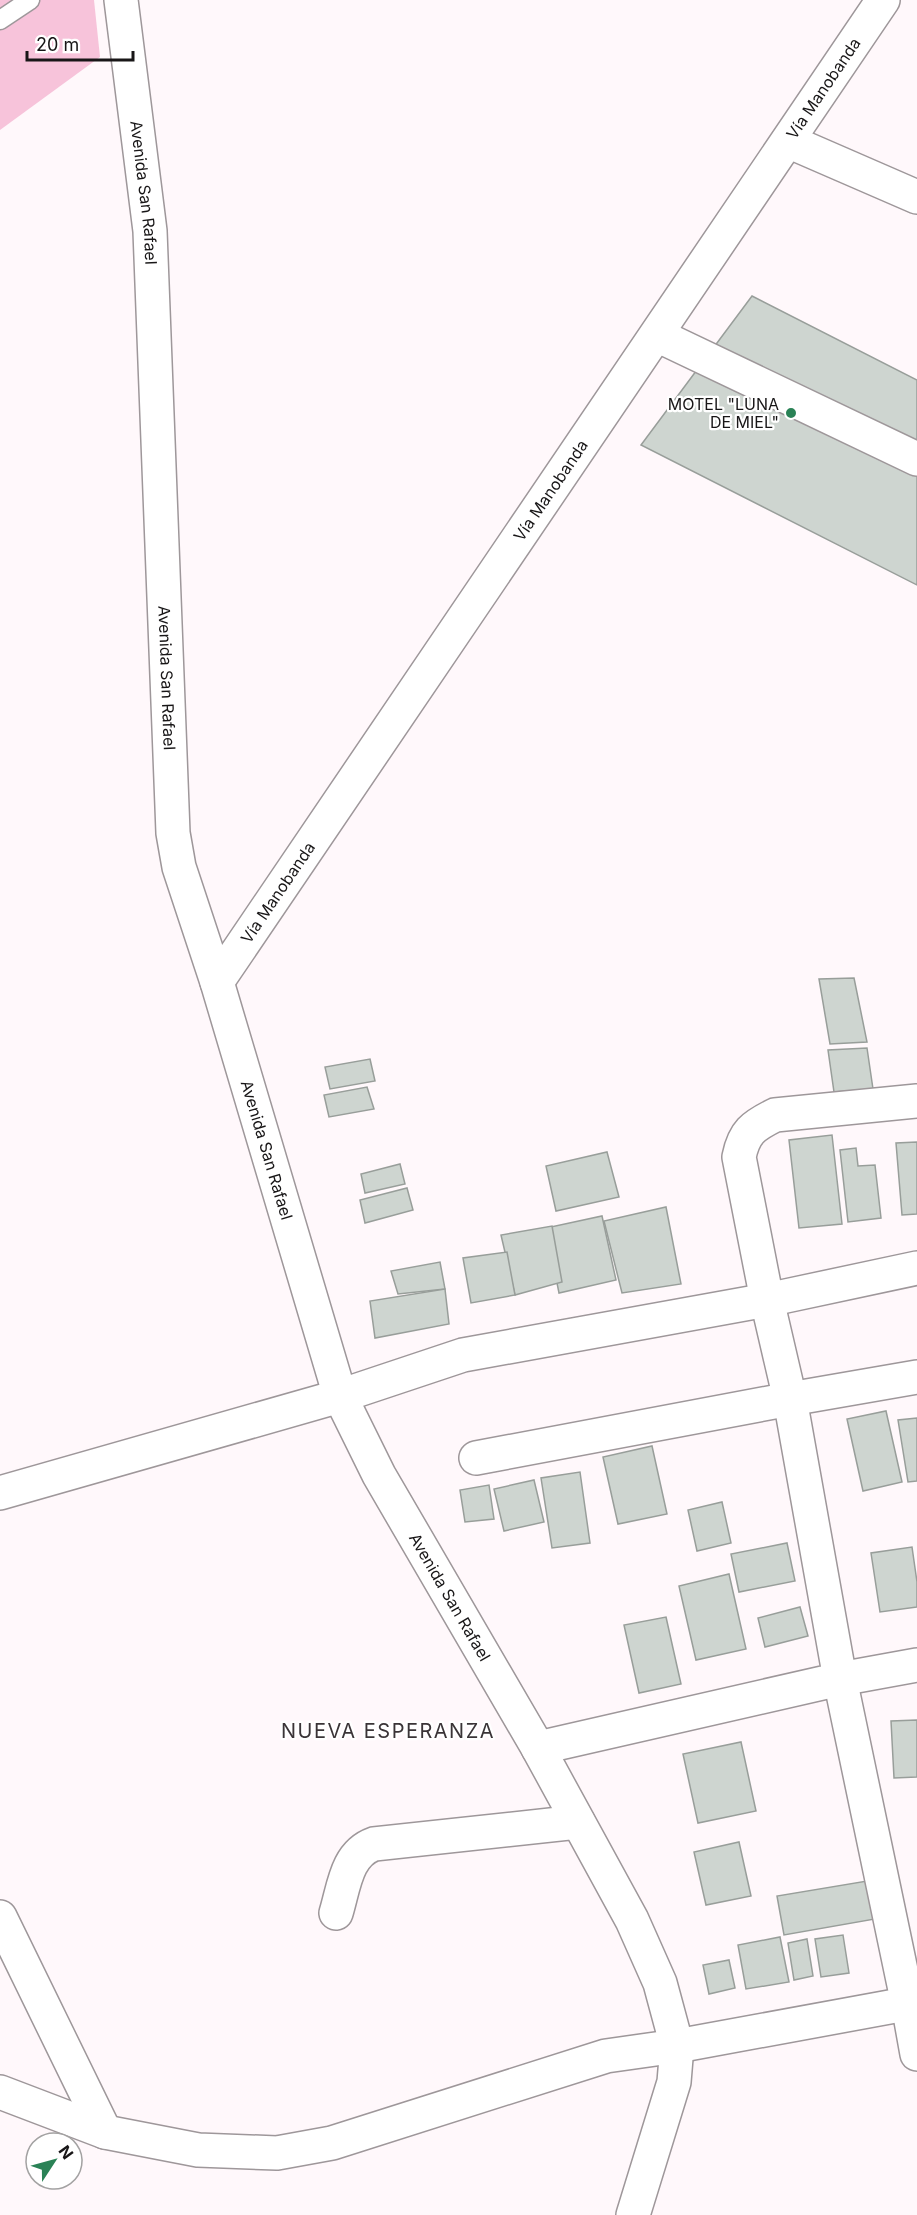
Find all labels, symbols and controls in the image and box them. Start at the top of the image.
scale bar [27,24,134,62]
text: 20 m [36,34,79,55]
street label: Vía Manobanda [782,34,865,143]
street label: Avenida San Rafael [126,119,161,265]
place label: MOTEL "LUNA DE MIEL" [668,394,779,432]
marker: MOTEL "LUNA DE MIEL" [784,406,798,420]
street label: Vía Manobanda [509,436,592,545]
street label: Avenida San Rafael [154,605,180,751]
street label: Vía Manobanda [236,838,319,947]
street label: Avenida San Rafael [237,1078,297,1222]
street label: Avenida San Rafael [405,1529,495,1665]
district label: NUEVA ESPERANZA [281,1719,495,1743]
north arrow [24,2131,84,2191]
text: N [54,2141,78,2163]

